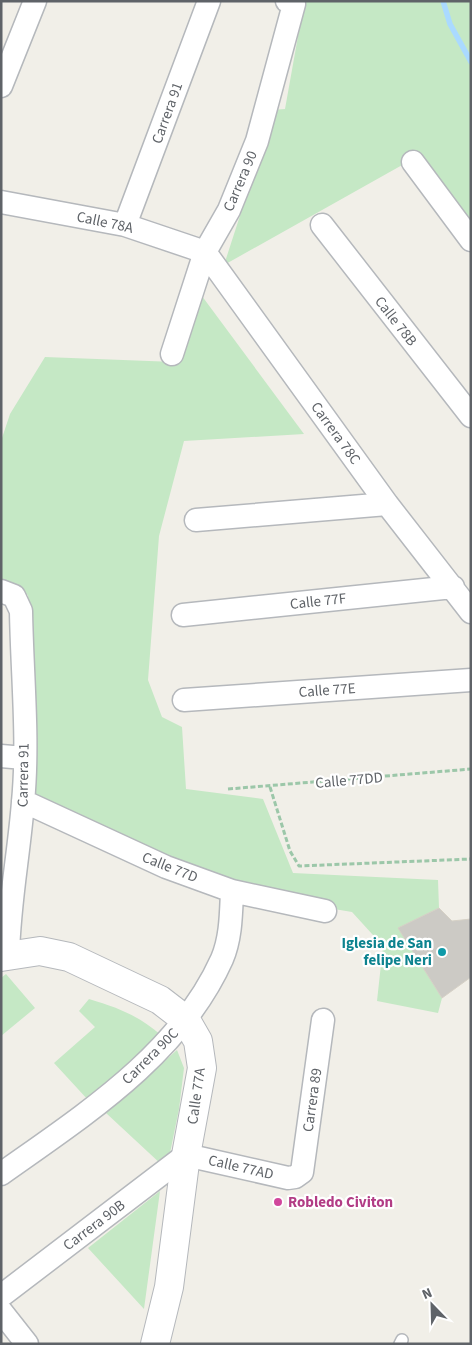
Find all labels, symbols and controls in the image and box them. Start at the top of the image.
street label: Carrera 91 [147,79,188,147]
street label: Carrera 90 [218,148,263,215]
street label: Calle 78A [75,206,136,239]
street label: Calle 78B [369,292,422,351]
street label: Carrera 78C [306,398,366,469]
street label: Calle 77F [289,588,348,615]
street label: Calle 77E [298,678,356,703]
street label: Carrera 91 [12,743,35,807]
street label: Calle 77DD [314,767,384,794]
street label: Calle 77D [139,847,201,888]
place label: Iglesia de San felipe Neri [342,933,432,971]
marker: Iglesia de San felipe Neri [436,946,448,958]
street label: Carrera 90C [117,1023,184,1089]
street label: Calle 77A [182,1065,211,1126]
street label: Carrera 89 [298,1067,327,1133]
street label: Calle 77AD [206,1150,276,1185]
place label: Robledo Civiton [288,1192,393,1213]
street label: Carrera 90B [59,1195,130,1256]
marker: Robledo Civiton [272,1196,284,1208]
north arrow [407,1280,457,1330]
text: N [419,1283,436,1305]

